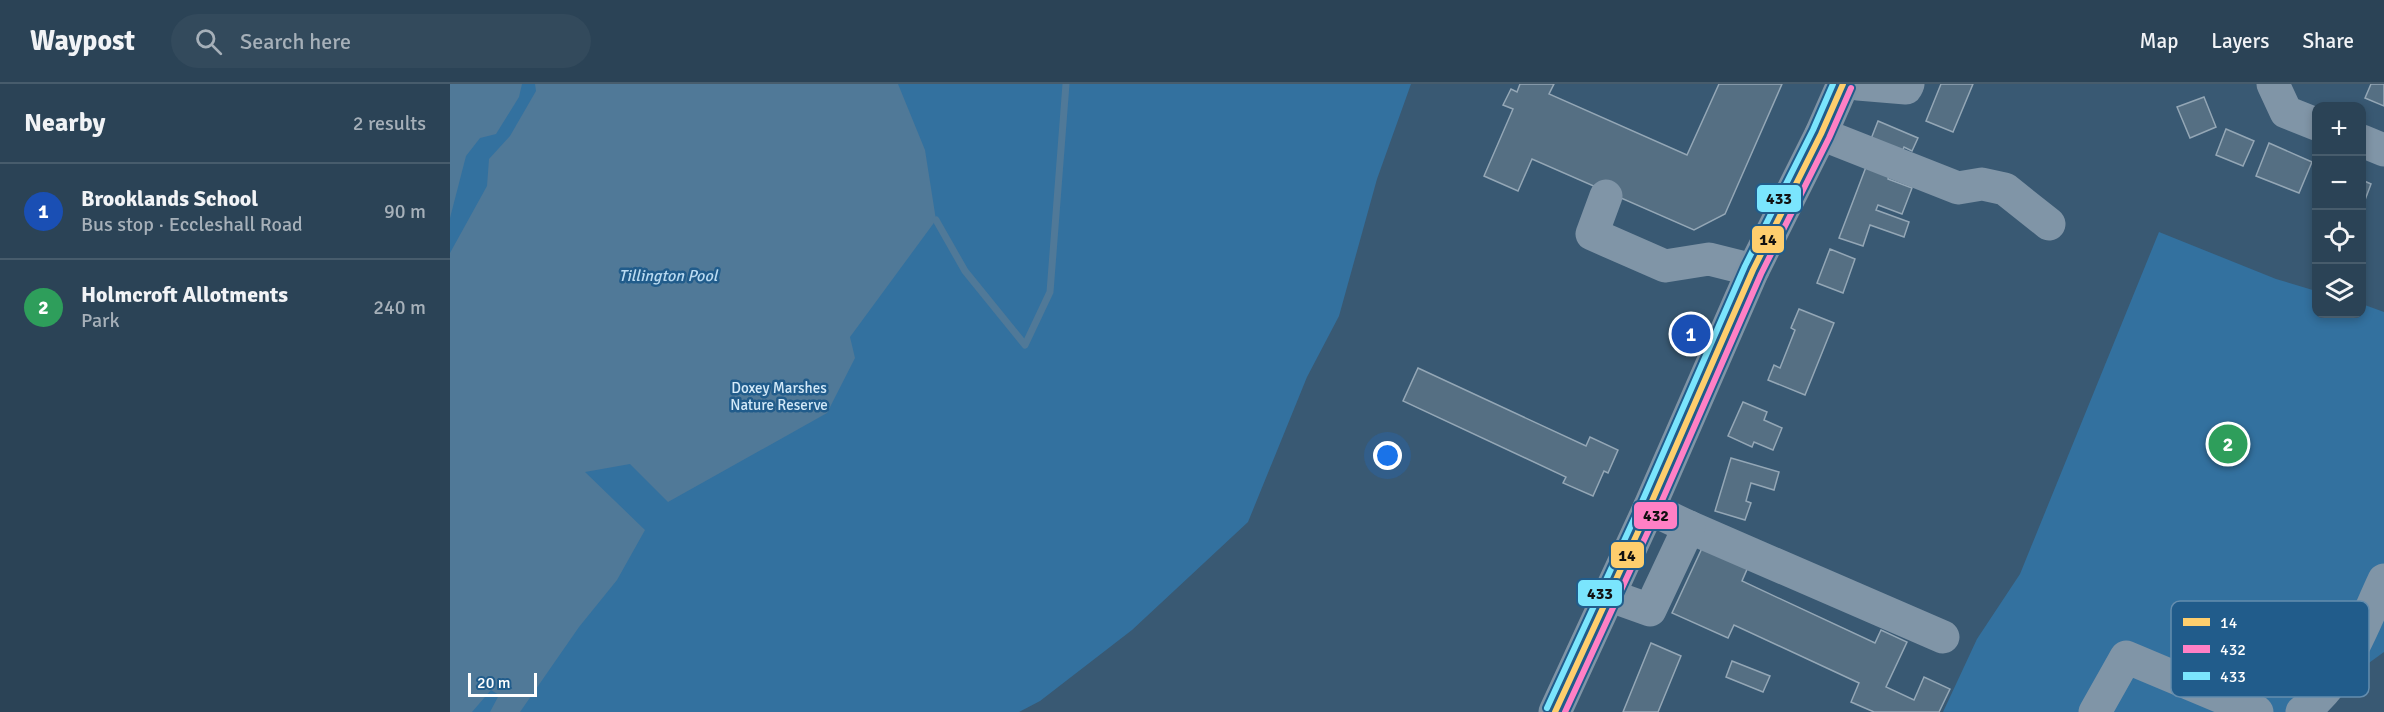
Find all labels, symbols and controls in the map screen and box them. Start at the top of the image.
search box [171,14,591,68]
text: Waypost [30,24,135,58]
icon: search [192,25,225,58]
text: Search here [240,28,351,55]
text: Map [2140,28,2178,54]
text: Layers [2211,28,2269,54]
text: Share [2302,28,2354,54]
map controls [2312,102,2366,318]
button: + [2312,102,2366,156]
text: Nearby [24,107,105,139]
text: 2 results [353,111,426,136]
button: − [2312,156,2366,210]
line badge: 433 [1756,184,1802,213]
text: Brooklands School [81,185,258,212]
text: 433 [1766,189,1792,209]
text: 1 [38,199,49,224]
text: 90 m [384,199,426,224]
button: locate [2312,210,2366,264]
text: Bus stop · Eccleshall Road [81,212,303,237]
line badge: 14 [1751,225,1785,254]
text: 14 [1759,230,1777,250]
button: layers [2312,264,2366,318]
water label: Tillington Pool [619,266,719,286]
text: Holmcroft Allotments [81,281,288,308]
text: 2 [38,295,49,320]
text: 240 m [373,295,426,320]
text: Park [81,308,119,333]
pin: 1 [1672,312,1710,356]
park label: Doxey Marshes Nature Reserve [730,379,828,414]
pin: 2 [2208,422,2248,466]
your location [1373,441,1402,470]
line badge: 432 [1633,501,1678,530]
text: 432 [1643,506,1669,526]
line badge: 14 [1610,541,1645,569]
text: 14 [1618,546,1636,566]
line badge: 433 [1577,579,1623,607]
text: 433 [1587,584,1613,604]
legend [2171,601,2369,697]
text: 14 [2220,613,2238,633]
text: 432 [2220,640,2246,660]
text: 433 [2220,667,2246,687]
scale bar [468,670,537,698]
text: 20 m [477,673,511,693]

